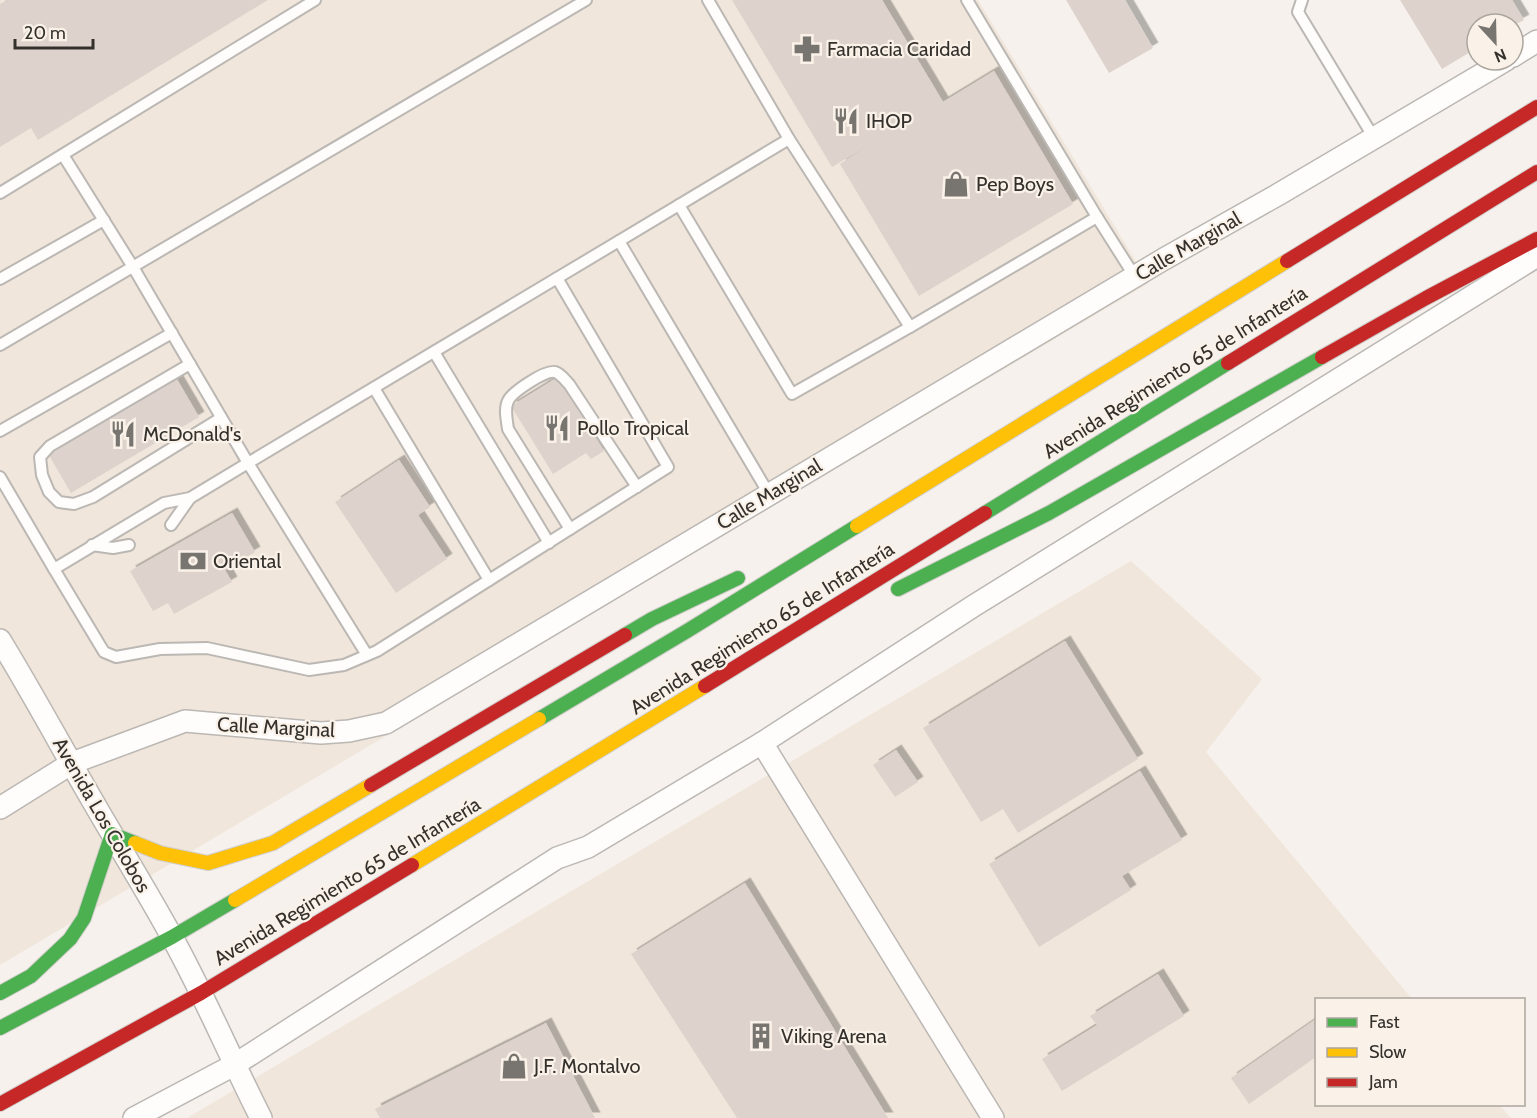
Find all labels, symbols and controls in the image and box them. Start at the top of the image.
scale bar [15,12,93,50]
north arrow [1465,12,1525,72]
text: 20 m [24,22,66,44]
pharmacy icon: Farmacia Caridad [792,34,822,64]
place label: Farmacia Caridad [827,37,971,61]
text: N [1492,45,1509,66]
restaurant icon: IHOP [831,106,861,136]
place label: IHOP [866,109,912,133]
shop icon: Pep Boys [941,169,971,199]
place label: Pep Boys [976,172,1054,196]
street label: Calle Marginal [1131,206,1245,286]
street label: Avenida Regimiento 65 de Infantería [1039,280,1312,463]
restaurant icon: Pollo Tropical [542,413,572,443]
place label: Pollo Tropical [577,416,689,440]
restaurant icon: McDonald's [108,419,138,449]
place label: McDonald's [143,422,241,446]
street label: Calle Marginal [712,453,826,535]
street label: Avenida Regimiento 65 de Infantería [626,536,899,719]
bank icon: Oriental [178,546,208,576]
place label: Oriental [213,549,281,573]
street label: Calle Marginal [216,712,336,742]
street label: Avenida Los Colobos [48,733,156,897]
street label: Avenida Regimiento 65 de Infantería [209,792,485,970]
legend [1315,998,1525,1106]
text: Fast [1369,1011,1400,1033]
building icon: Viking Arena [746,1021,776,1051]
place label: Viking Arena [781,1024,887,1048]
text: Slow [1369,1041,1406,1063]
shop icon: J.F. Montalvo [499,1051,529,1081]
place label: J.F. Montalvo [533,1054,641,1078]
text: Jam [1368,1071,1398,1093]

